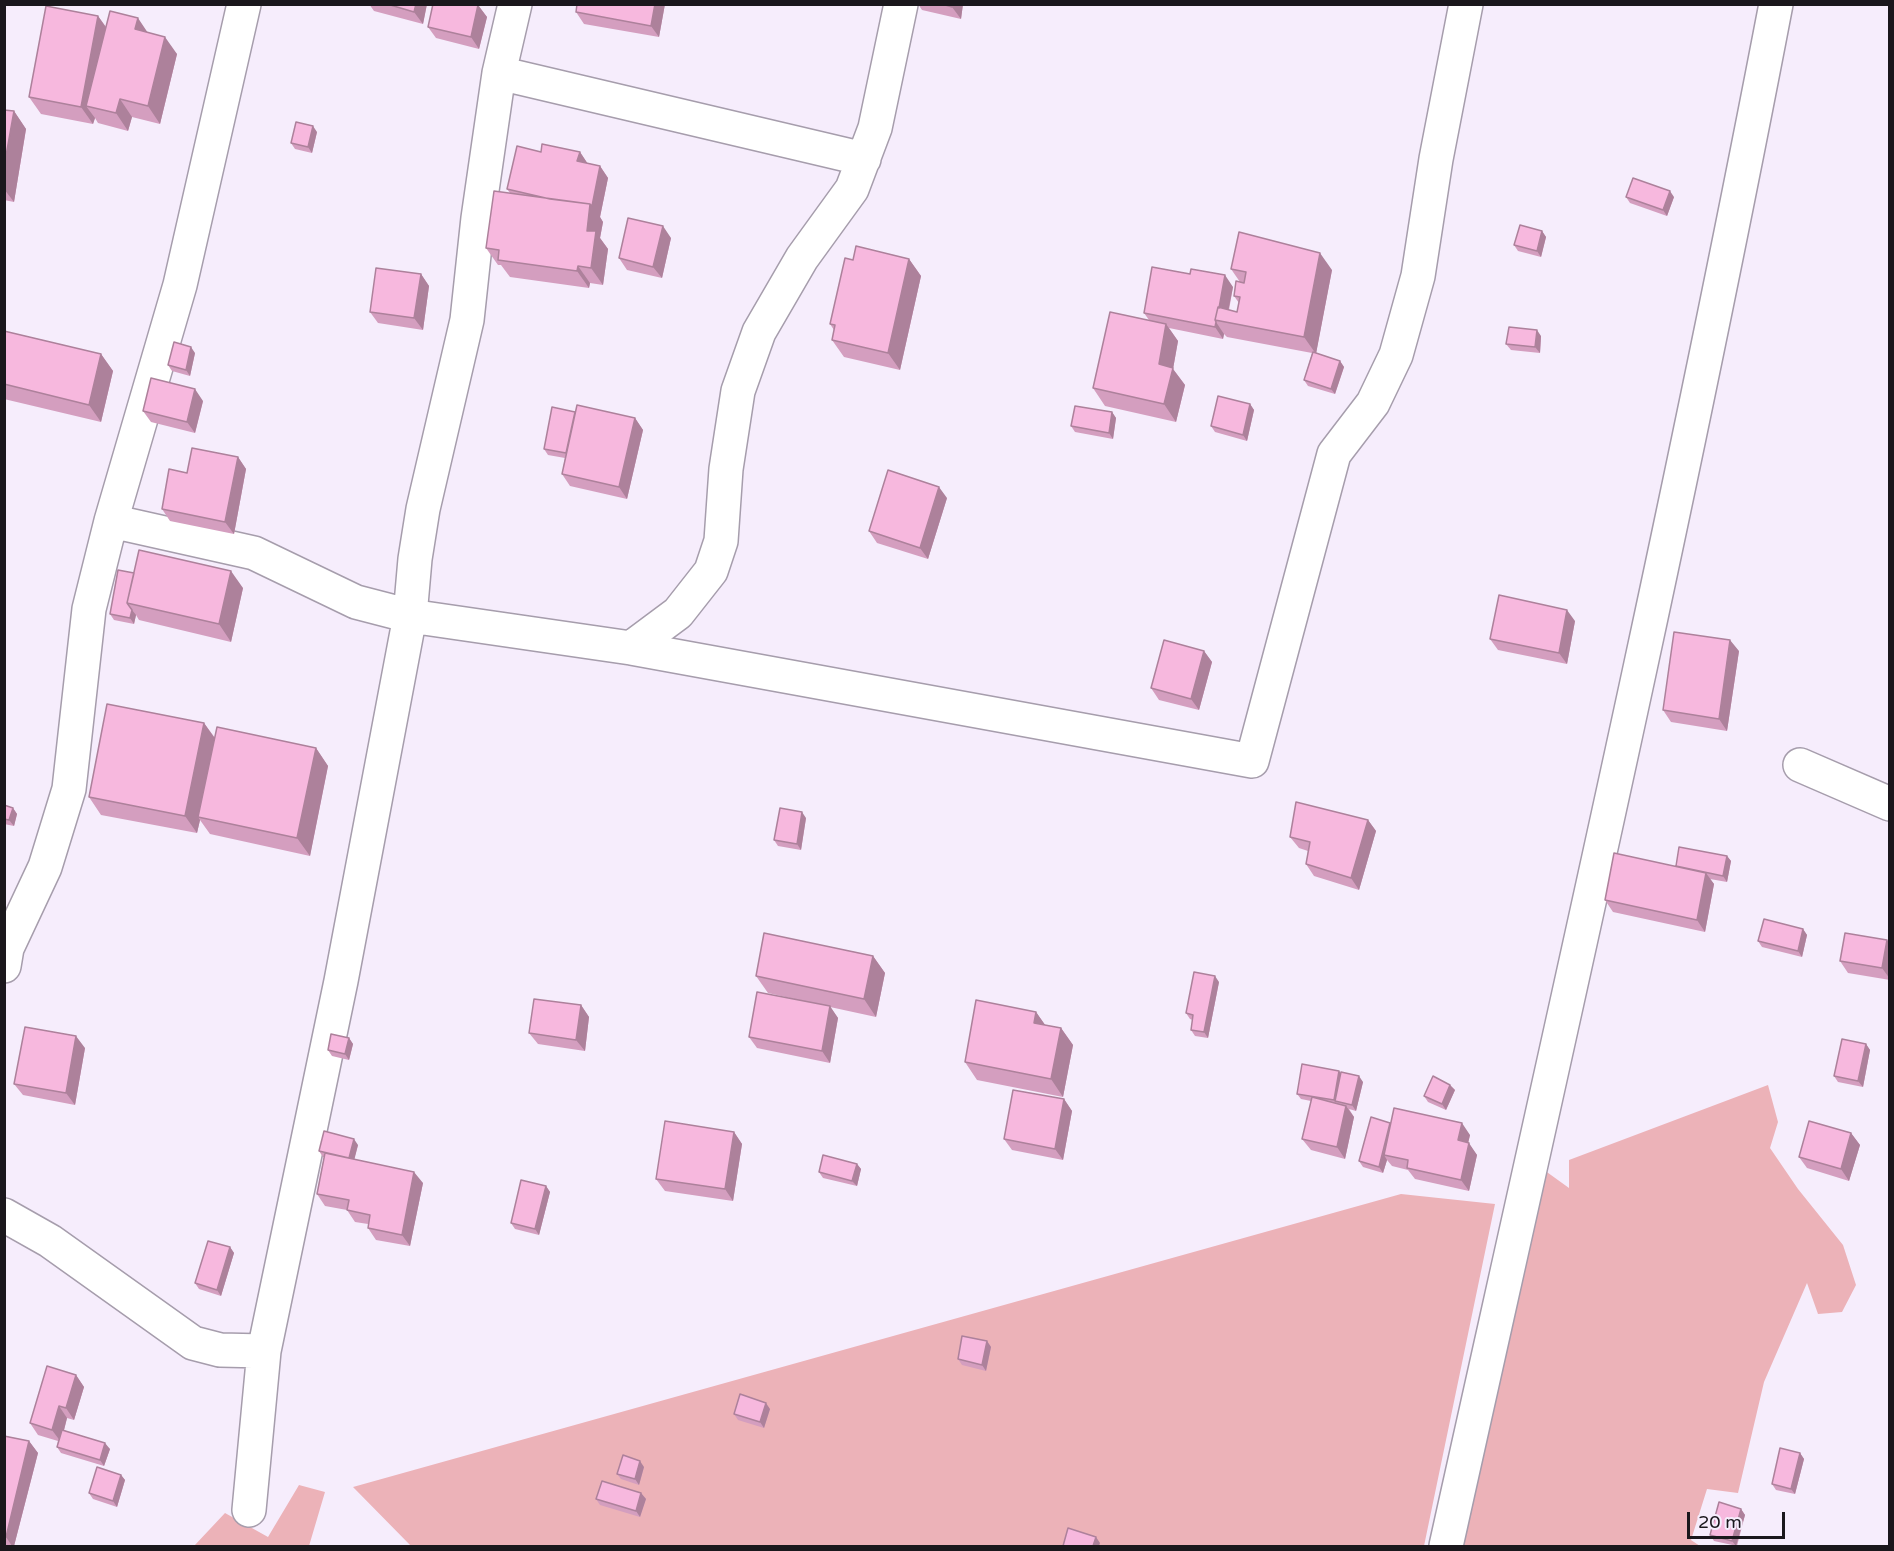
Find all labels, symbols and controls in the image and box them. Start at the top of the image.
scale bar [1690,1500,1788,1538]
text: 20 m [1698,1511,1742,1533]

